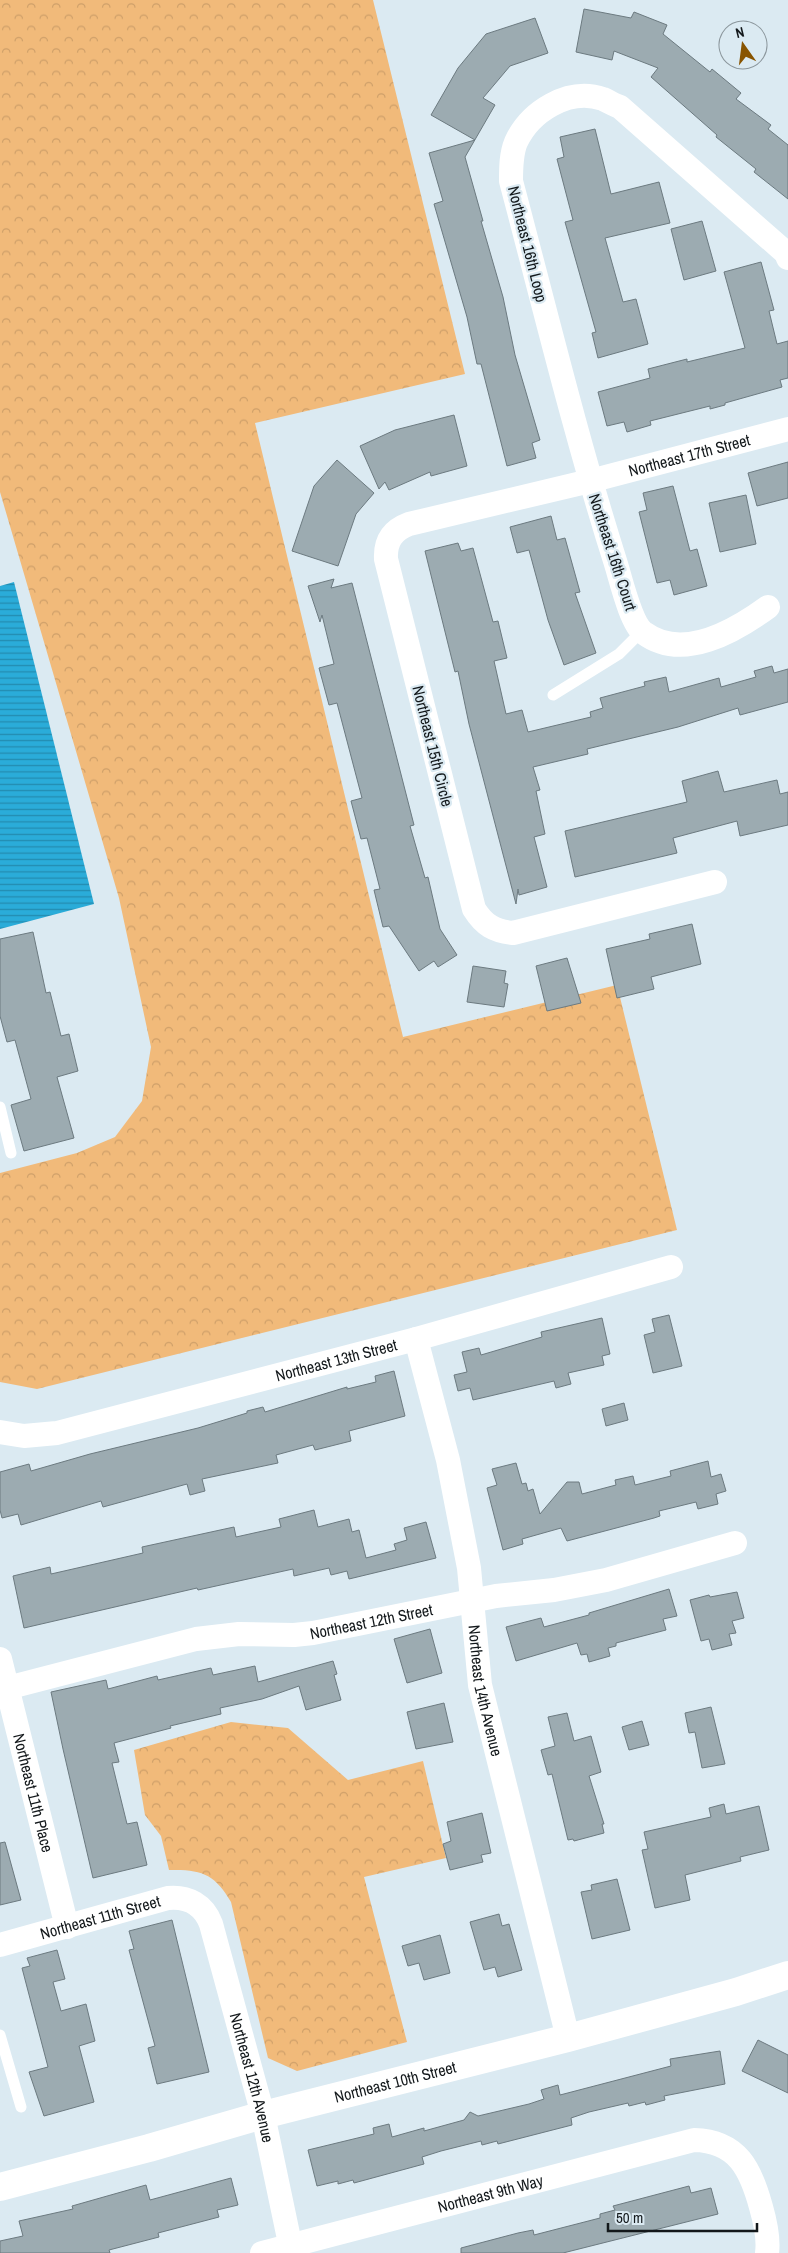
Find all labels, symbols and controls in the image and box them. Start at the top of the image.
north arrow [718,20,768,70]
text: N [734,23,746,42]
street label: Northeast 16th Loop [503,184,553,304]
street label: Northeast 17th Street [626,428,753,481]
street label: Northeast 16th Court [584,491,642,614]
street label: Northeast 15th Circle [407,683,459,809]
street label: Northeast 13th Street [273,1333,400,1386]
street label: Northeast 12th Street [308,1598,435,1644]
street label: Northeast 14th Avenue [463,1624,508,1758]
street label: Northeast 11th Place [8,1731,59,1855]
street label: Northeast 11th Street [38,1890,163,1944]
street label: Northeast 12th Avenue [225,2010,279,2144]
street label: Northeast 10th Street [332,2056,459,2108]
street label: Northeast 9th Way [435,2169,546,2218]
scale bar [608,2200,757,2232]
text: 50 m [616,2207,643,2228]

